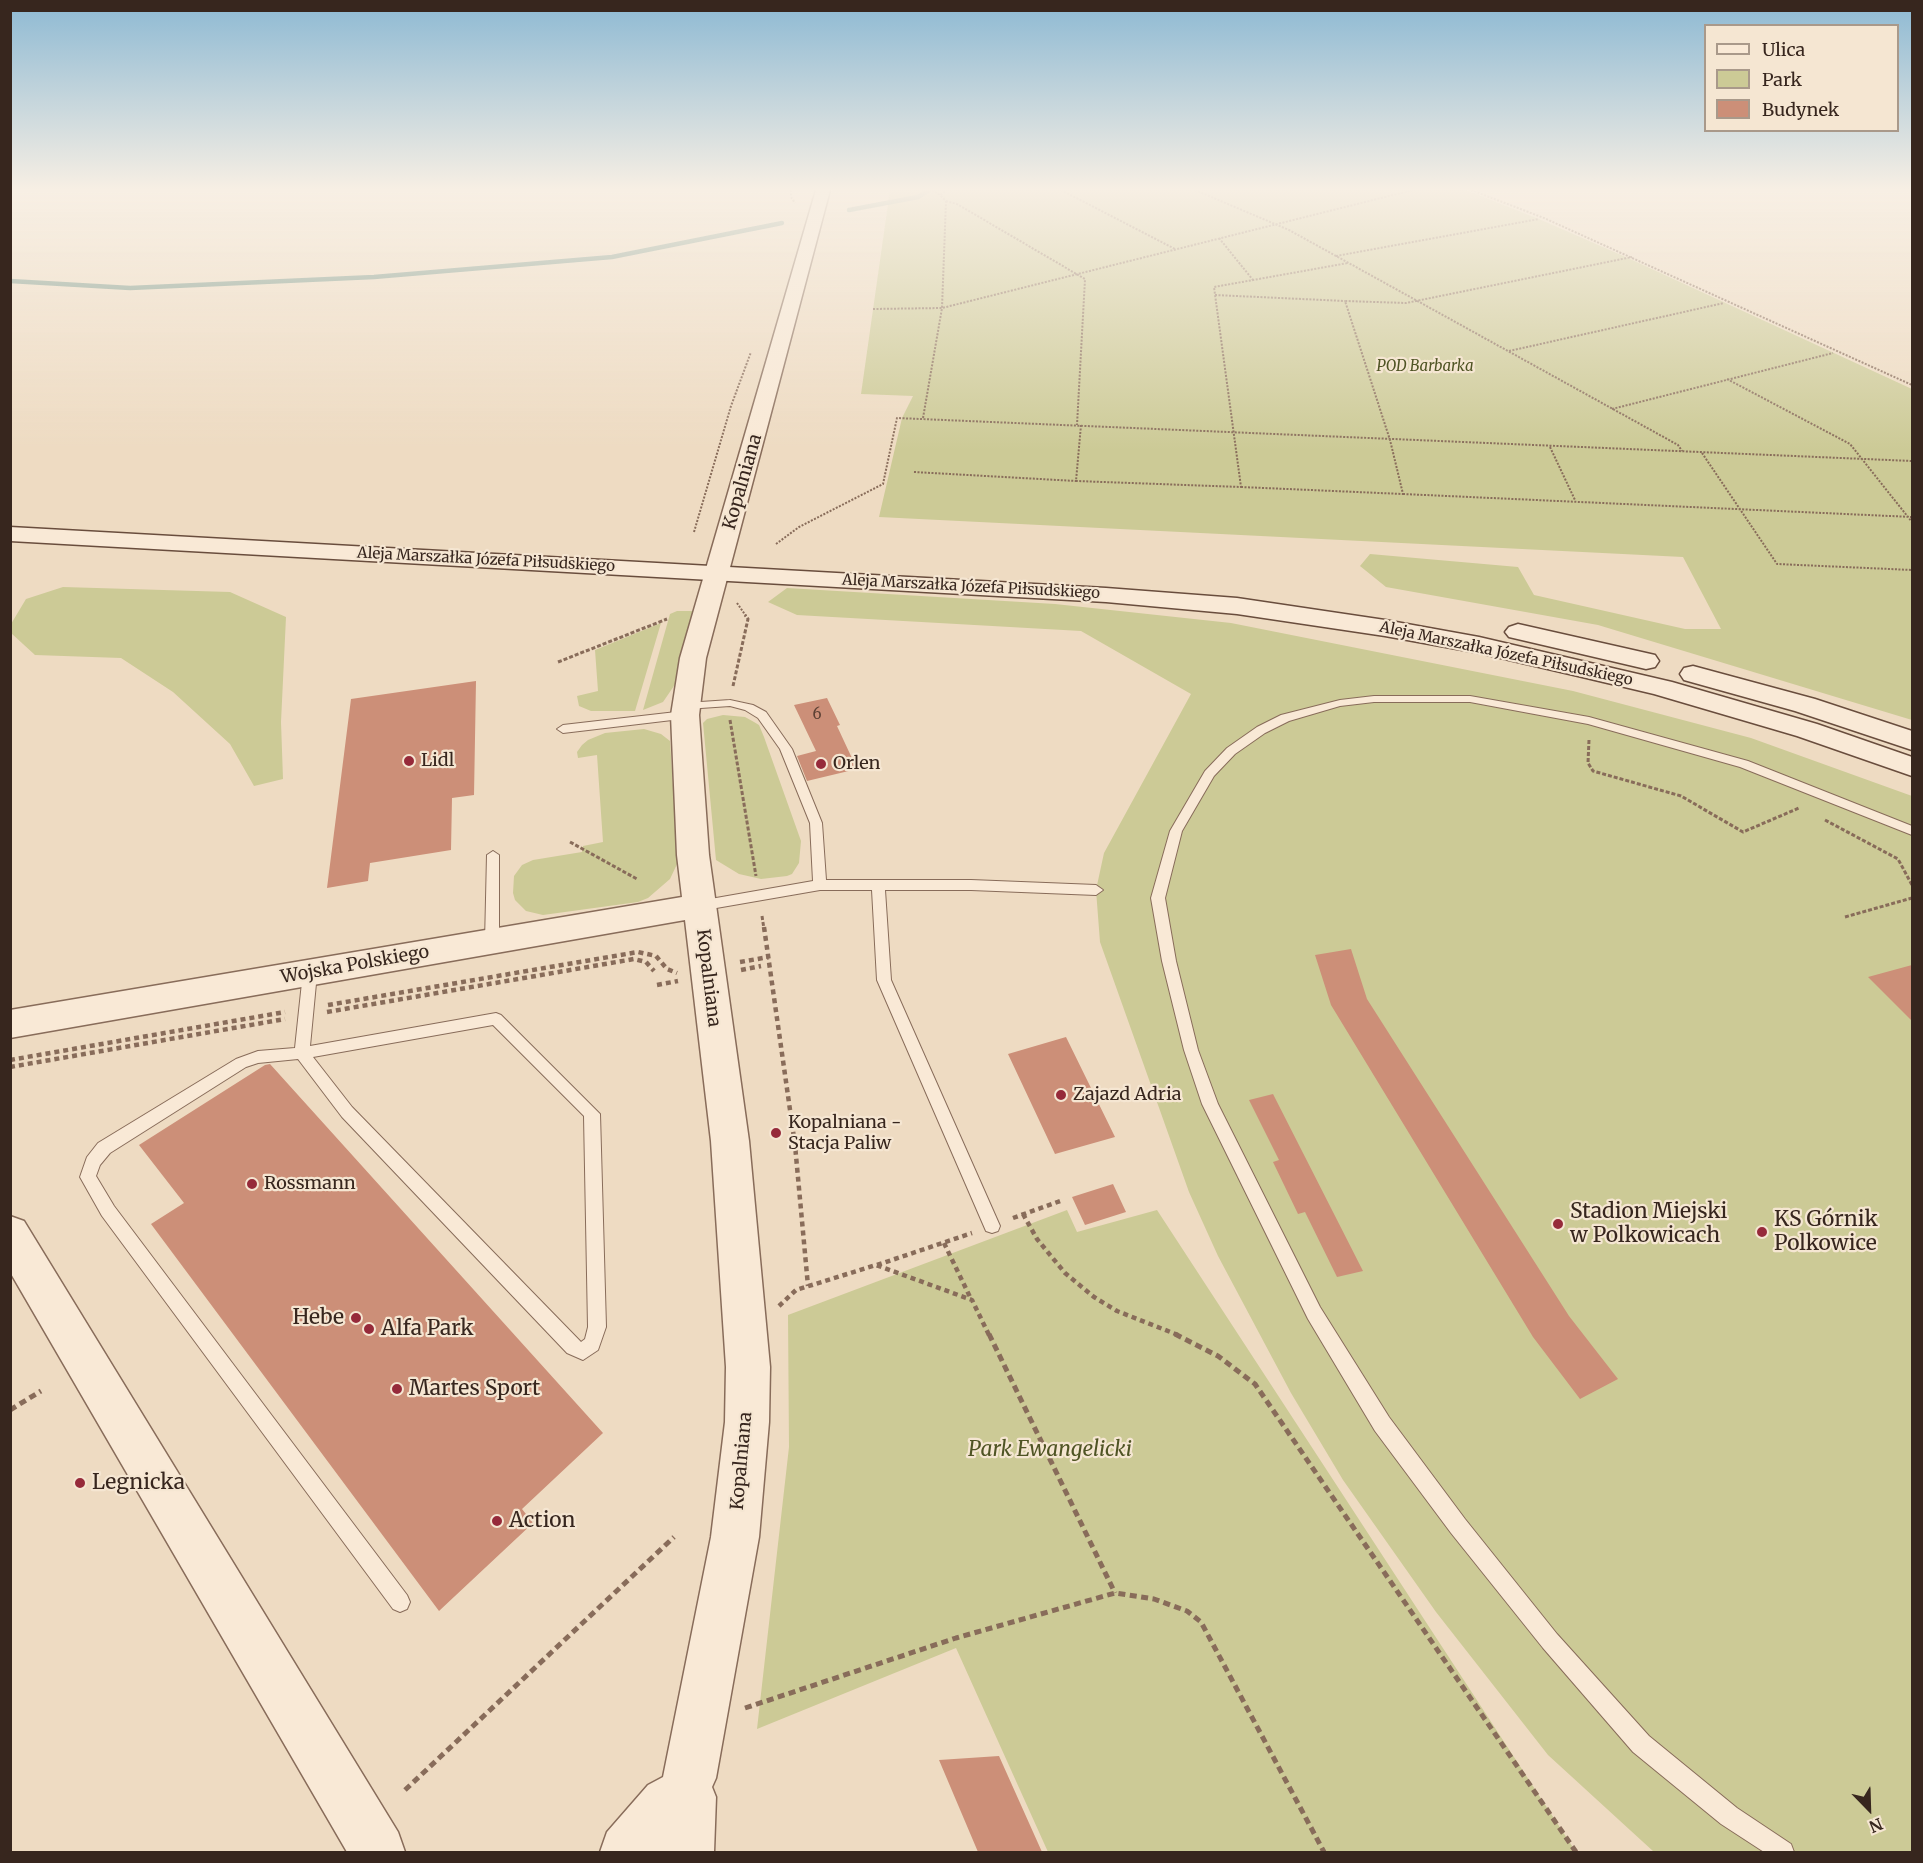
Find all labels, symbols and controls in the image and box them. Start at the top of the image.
legend [1704,24,1899,132]
text: Ulica [1762,38,1805,61]
text: Park [1762,68,1802,91]
text: Budynek [1762,98,1839,121]
park label: POD Barbarka [1376,358,1474,376]
street label: Kopalniana [719,432,767,532]
street label: Aleja Marszałka Józefa Piłsudskiego [357,544,615,576]
street label: Aleja Marszałka Józefa Piłsudskiego [842,571,1100,603]
street label: Aleja Marszałka Józefa Piłsudskiego [1378,618,1634,690]
house number: 6 [812,706,822,724]
place label: Lidl [421,750,454,772]
place label: Orlen [833,753,881,775]
marker: Lidl [402,754,416,768]
marker: Orlen [814,757,828,771]
street label: Kopalniana [691,928,725,1028]
street label: Wojska Polskiego [279,941,431,989]
place label: Zajazd Adria [1073,1084,1181,1106]
marker: Zajazd Adria [1054,1088,1068,1102]
place label: Kopalniana - Stacja Paliw [788,1112,901,1154]
marker: Kopalniana - Stacja Paliw [769,1126,783,1140]
place label: Rossmann [264,1173,356,1195]
marker: Rossmann [245,1177,259,1191]
place label: Stadion Miejski w Polkowicach [1570,1199,1727,1249]
place label: KS Górnik Polkowice [1774,1207,1878,1257]
marker: Stadion Miejski w Polkowicach [1551,1217,1565,1231]
marker: KS Górnik Polkowice [1755,1225,1769,1239]
place label: Hebe [292,1305,344,1331]
marker: Hebe [349,1311,363,1325]
place label: Alfa Park [381,1316,474,1342]
marker: Alfa Park [362,1322,376,1336]
place label: Martes Sport [409,1376,540,1402]
marker: Martes Sport [390,1382,404,1396]
street label: Kopalniana [727,1411,757,1511]
park label: Park Ewangelicki [968,1437,1132,1463]
place label: Legnicka [92,1470,185,1496]
marker: Legnicka [73,1476,87,1490]
place label: Action [509,1508,575,1534]
marker: Action [490,1514,504,1528]
north arrow [1839,1779,1899,1839]
text: N [1866,1814,1886,1837]

